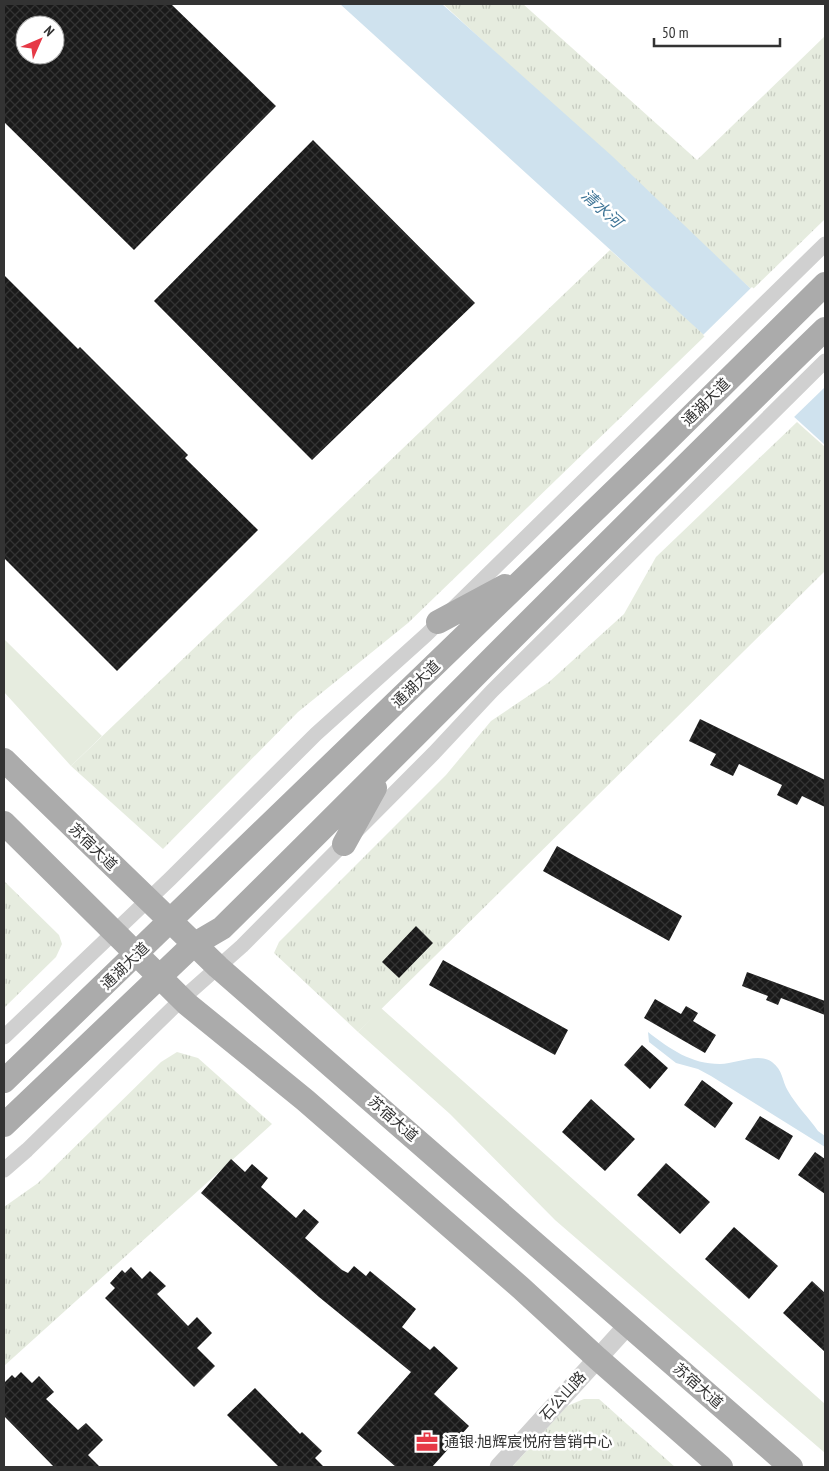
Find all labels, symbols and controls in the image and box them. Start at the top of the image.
north arrow [15,15,65,65]
scale bar [654,15,780,47]
text: N [40,22,58,40]
text: 50 m [662,23,688,42]
water label: 清水河 [577,185,629,233]
street label: 通湖大道 [678,374,734,430]
street label: 通湖大道 [387,656,444,711]
street label: 苏宿大道 [65,819,122,874]
street label: 通湖大道 [96,938,153,993]
street label: 苏宿大道 [364,1092,422,1145]
street label: 苏宿大道 [669,1359,727,1412]
street label: 石公山路 [535,1367,590,1424]
office icon: 通银·旭辉宸悦府营销中心 [414,1429,440,1455]
place label: 通银·旭辉宸悦府营销中心 [444,1432,612,1451]

